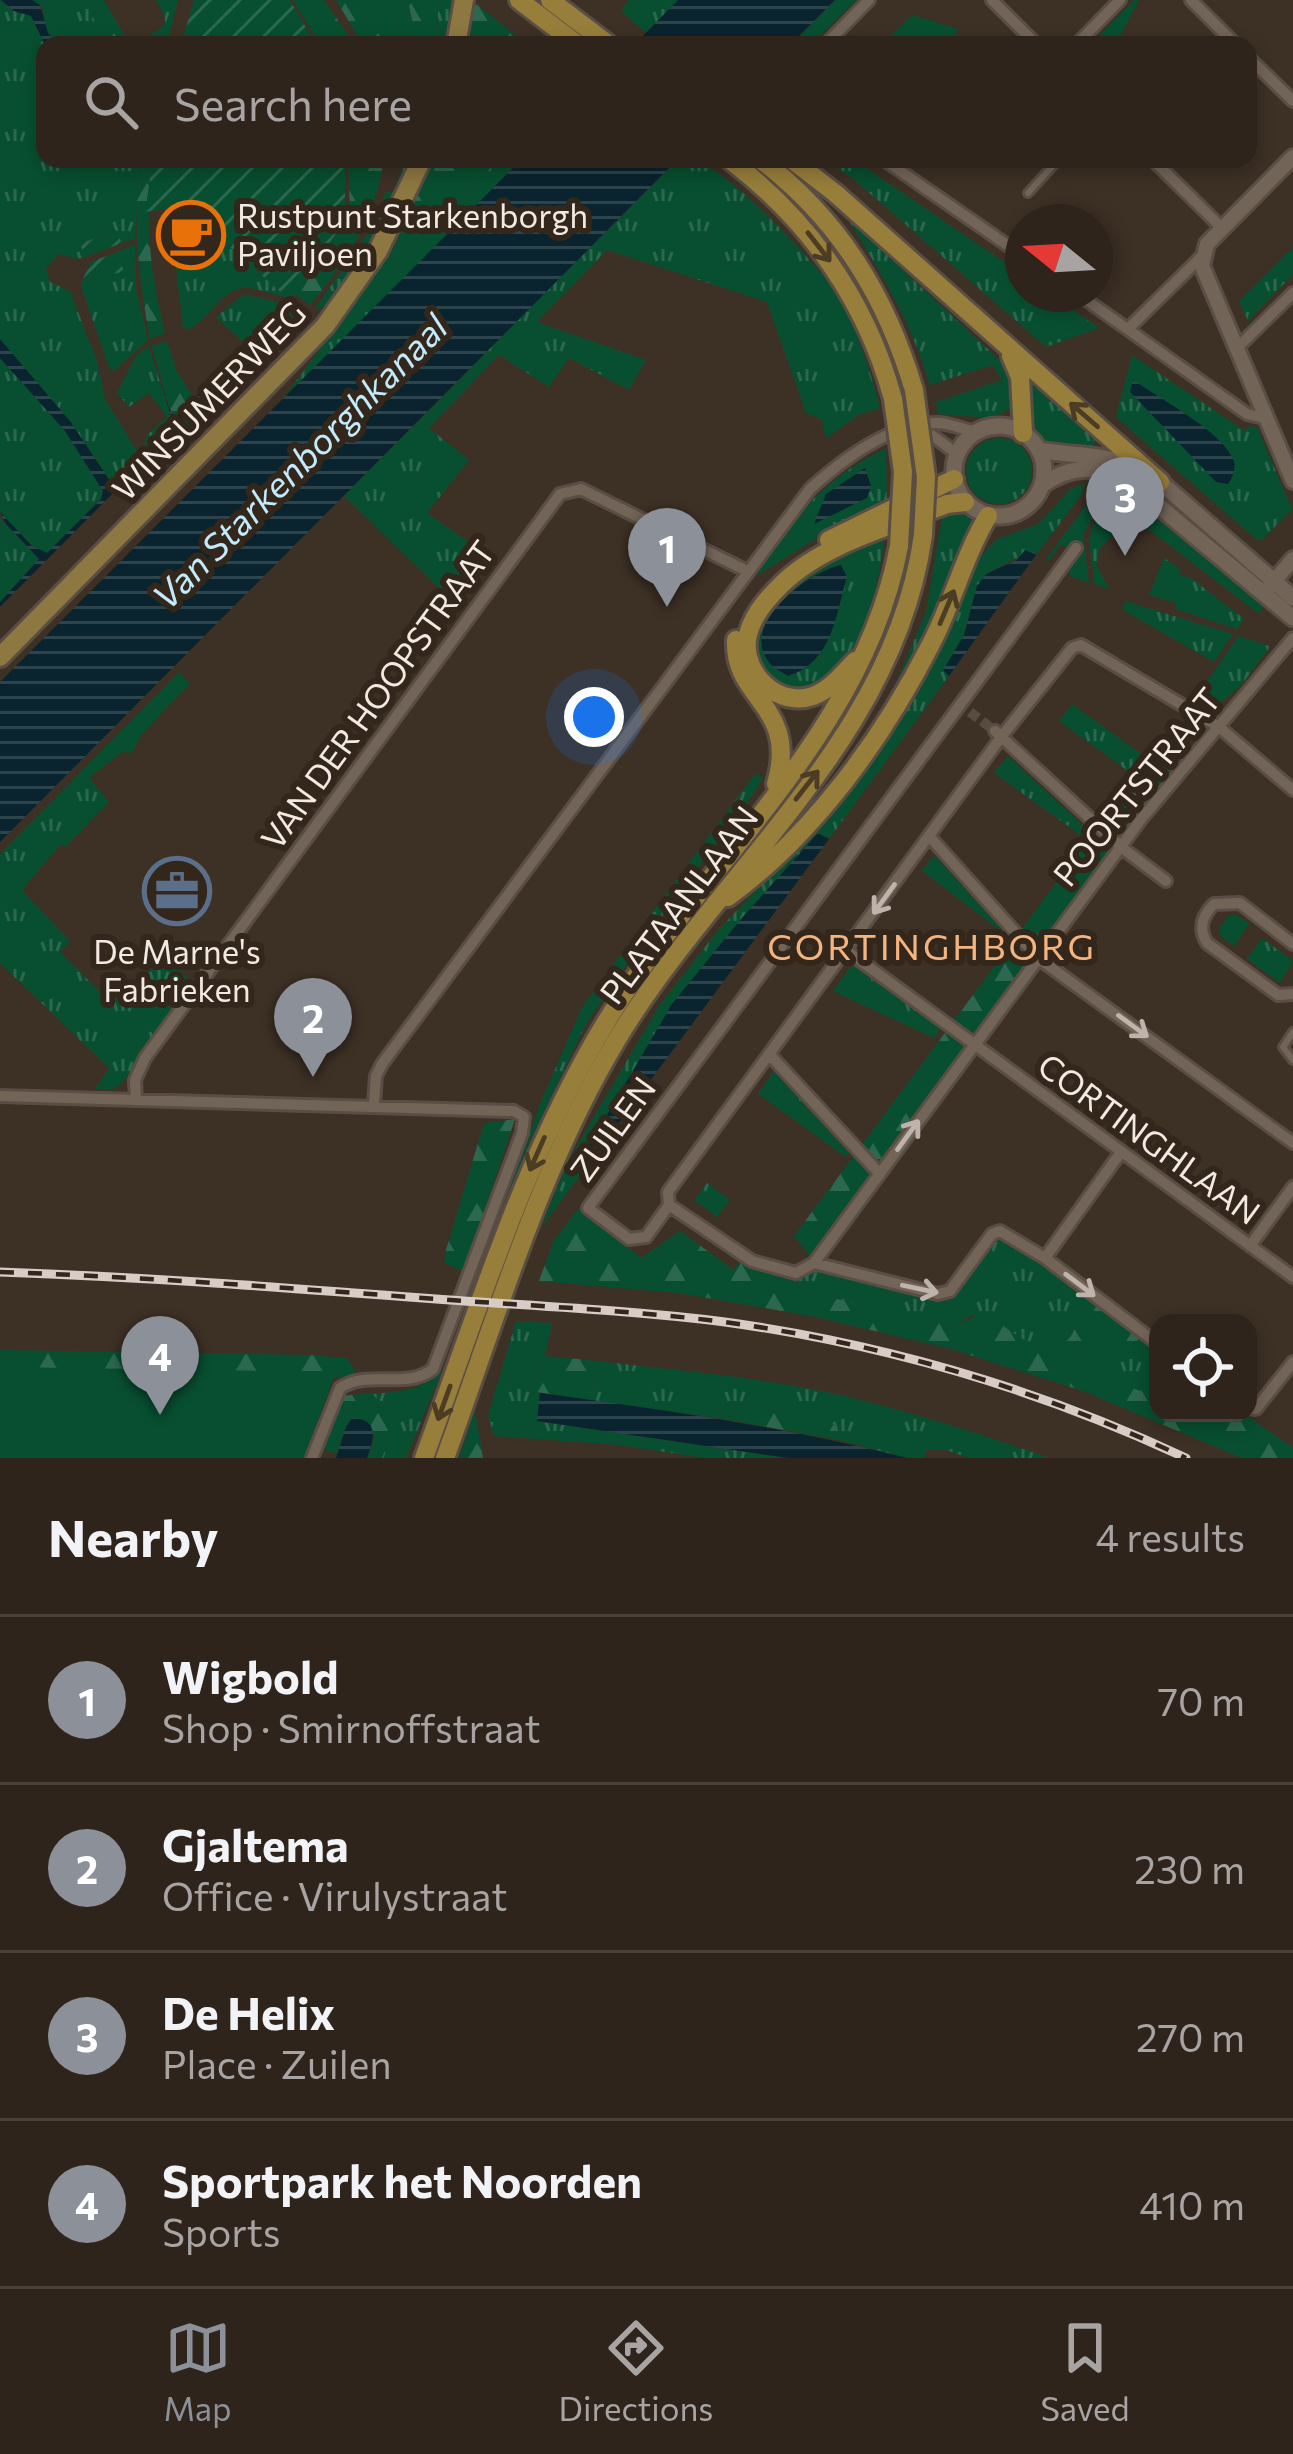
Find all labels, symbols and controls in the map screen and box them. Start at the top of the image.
search box [36,36,1257,168]
icon: search [78,69,144,135]
text: Search here [174,75,412,130]
place label: Rustpunt Starkenborgh Paviljoen [237,194,588,273]
cafe icon: Rustpunt Starkenborgh Paviljoen [156,200,226,270]
north arrow [1005,204,1113,312]
one-way arrow [805,230,832,262]
street label: WINSUMERWEG [103,292,313,508]
water label: Van Starkenborghkanaal [142,303,456,617]
one-way arrow [1069,401,1099,429]
pin: 3 [1086,457,1164,556]
pin: 1 [628,508,706,607]
street label: VAN DER HOOPSTRAAT [251,532,503,857]
one-way arrow [938,589,959,626]
street label: POORTSTRAAT [1043,679,1228,893]
your location [564,687,624,747]
one-way arrow [793,769,820,801]
street label: PLATAANLAAN [590,797,766,1011]
office icon: De Marne's Fabrieken [142,856,212,926]
one-way arrow [872,882,898,915]
district label: CORTINGHBORG [767,923,1097,967]
place label: De Marne's Fabrieken [93,930,261,1009]
pin: 2 [274,978,352,1077]
one-way arrow [1116,1013,1149,1039]
street label: CORTINGHLAAN [1031,1043,1269,1232]
street label: ZUILEN [560,1068,663,1188]
one-way arrow [894,1119,920,1152]
one-way arrow [525,1136,547,1172]
one-way arrow [1063,1272,1096,1297]
one-way arrow [901,1279,939,1302]
map controls [1149,1314,1257,1422]
button: locate [1149,1314,1257,1422]
pin: 4 [121,1316,199,1415]
one-way arrow [432,1384,454,1421]
text: Nearby [48,1505,218,1568]
text: 4 results [1095,1512,1245,1560]
text: Wigbold [162,1648,339,1703]
text: 1 [78,1676,96,1724]
text: 70 m [1158,1676,1245,1724]
text: Shop · Smirnoffstraat [162,1703,541,1751]
text: Gjaltema [162,1816,349,1871]
text: 2 [76,1844,98,1892]
text: 230 m [1134,1844,1245,1892]
text: Office · Virulystraat [162,1871,507,1919]
text: De Helix [162,1984,335,2039]
text: 3 [76,2012,98,2060]
text: 270 m [1136,2012,1245,2060]
text: Place · Zuilen [162,2039,392,2087]
text: Sportpark het Noorden [162,2152,642,2207]
text: 4 [75,2180,99,2228]
text: 410 m [1139,2180,1245,2228]
text: Sports [162,2207,281,2255]
tab: Map [164,2315,232,2428]
tab: Directions [559,2315,713,2428]
tab: Saved [1040,2315,1129,2428]

